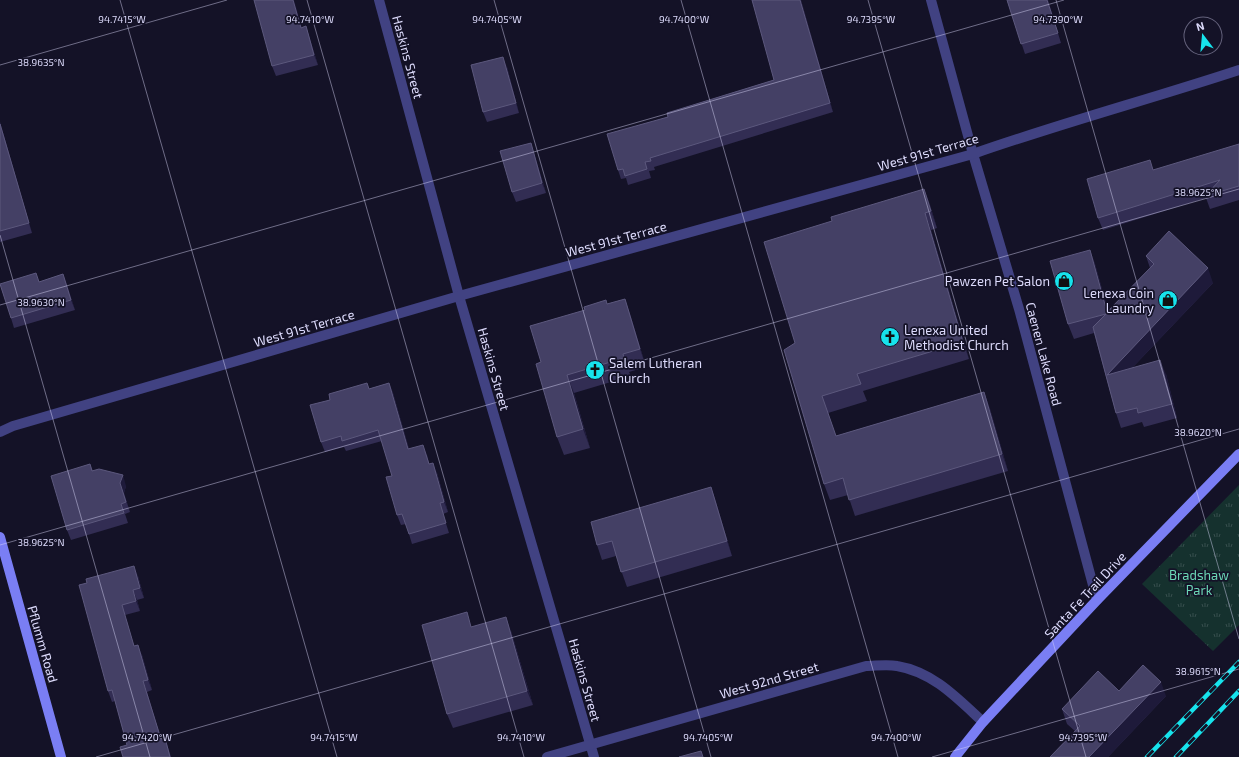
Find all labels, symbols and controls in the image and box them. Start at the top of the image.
text: 94.7415°W [98,13,146,25]
text: 94.7410°W [286,13,335,25]
text: 94.7405°W [472,13,522,25]
text: 94.7400°W [659,13,710,25]
text: 94.7395°W [847,13,896,25]
text: 94.7390°W [1033,13,1083,25]
street label: Haskins Street [389,14,427,100]
north arrow [1183,16,1223,56]
text: N [1194,19,1206,33]
text: 38.9635°N [18,56,64,68]
street label: West 91st Terrace [876,130,980,174]
text: 38.9625°N [1174,186,1222,198]
street label: West 91st Terrace [564,218,668,260]
shop icon: Pawzen Pet Salon [1053,270,1075,292]
place label: Pawzen Pet Salon [945,273,1050,289]
place label: Lenexa Coin Laundry [1083,285,1154,316]
shop icon: Lenexa Coin Laundry [1157,289,1179,311]
text: 38.9630°N [17,296,65,308]
street label: Caenen Lake Road [1022,300,1066,408]
street label: West 91st Terrace [252,306,356,350]
place label: Lenexa United Methodist Church [904,322,1009,353]
street label: Haskins Street [475,326,513,412]
church icon: Lenexa United Methodist Church [879,326,901,348]
place label: Salem Lutheran Church [609,355,702,386]
church icon: Salem Lutheran Church [584,359,606,381]
text: 38.9620°N [1174,426,1222,438]
text: 38.9625°N [17,536,65,548]
street label: Santa Fe Trail Drive [1041,548,1129,642]
park label: Bradshaw Park [1169,567,1229,598]
street label: Pflumm Road [24,604,62,684]
street label: Haskins Street [566,637,604,723]
street label: West 92nd Street [718,658,820,702]
text: 38.9615°N [1175,665,1221,677]
text: 94.7420°W [122,731,172,743]
text: 94.7415°W [310,731,358,743]
text: 94.7410°W [497,731,546,743]
text: 94.7405°W [683,731,733,743]
text: 94.7400°W [871,731,922,743]
text: 94.7395°W [1059,731,1108,743]

